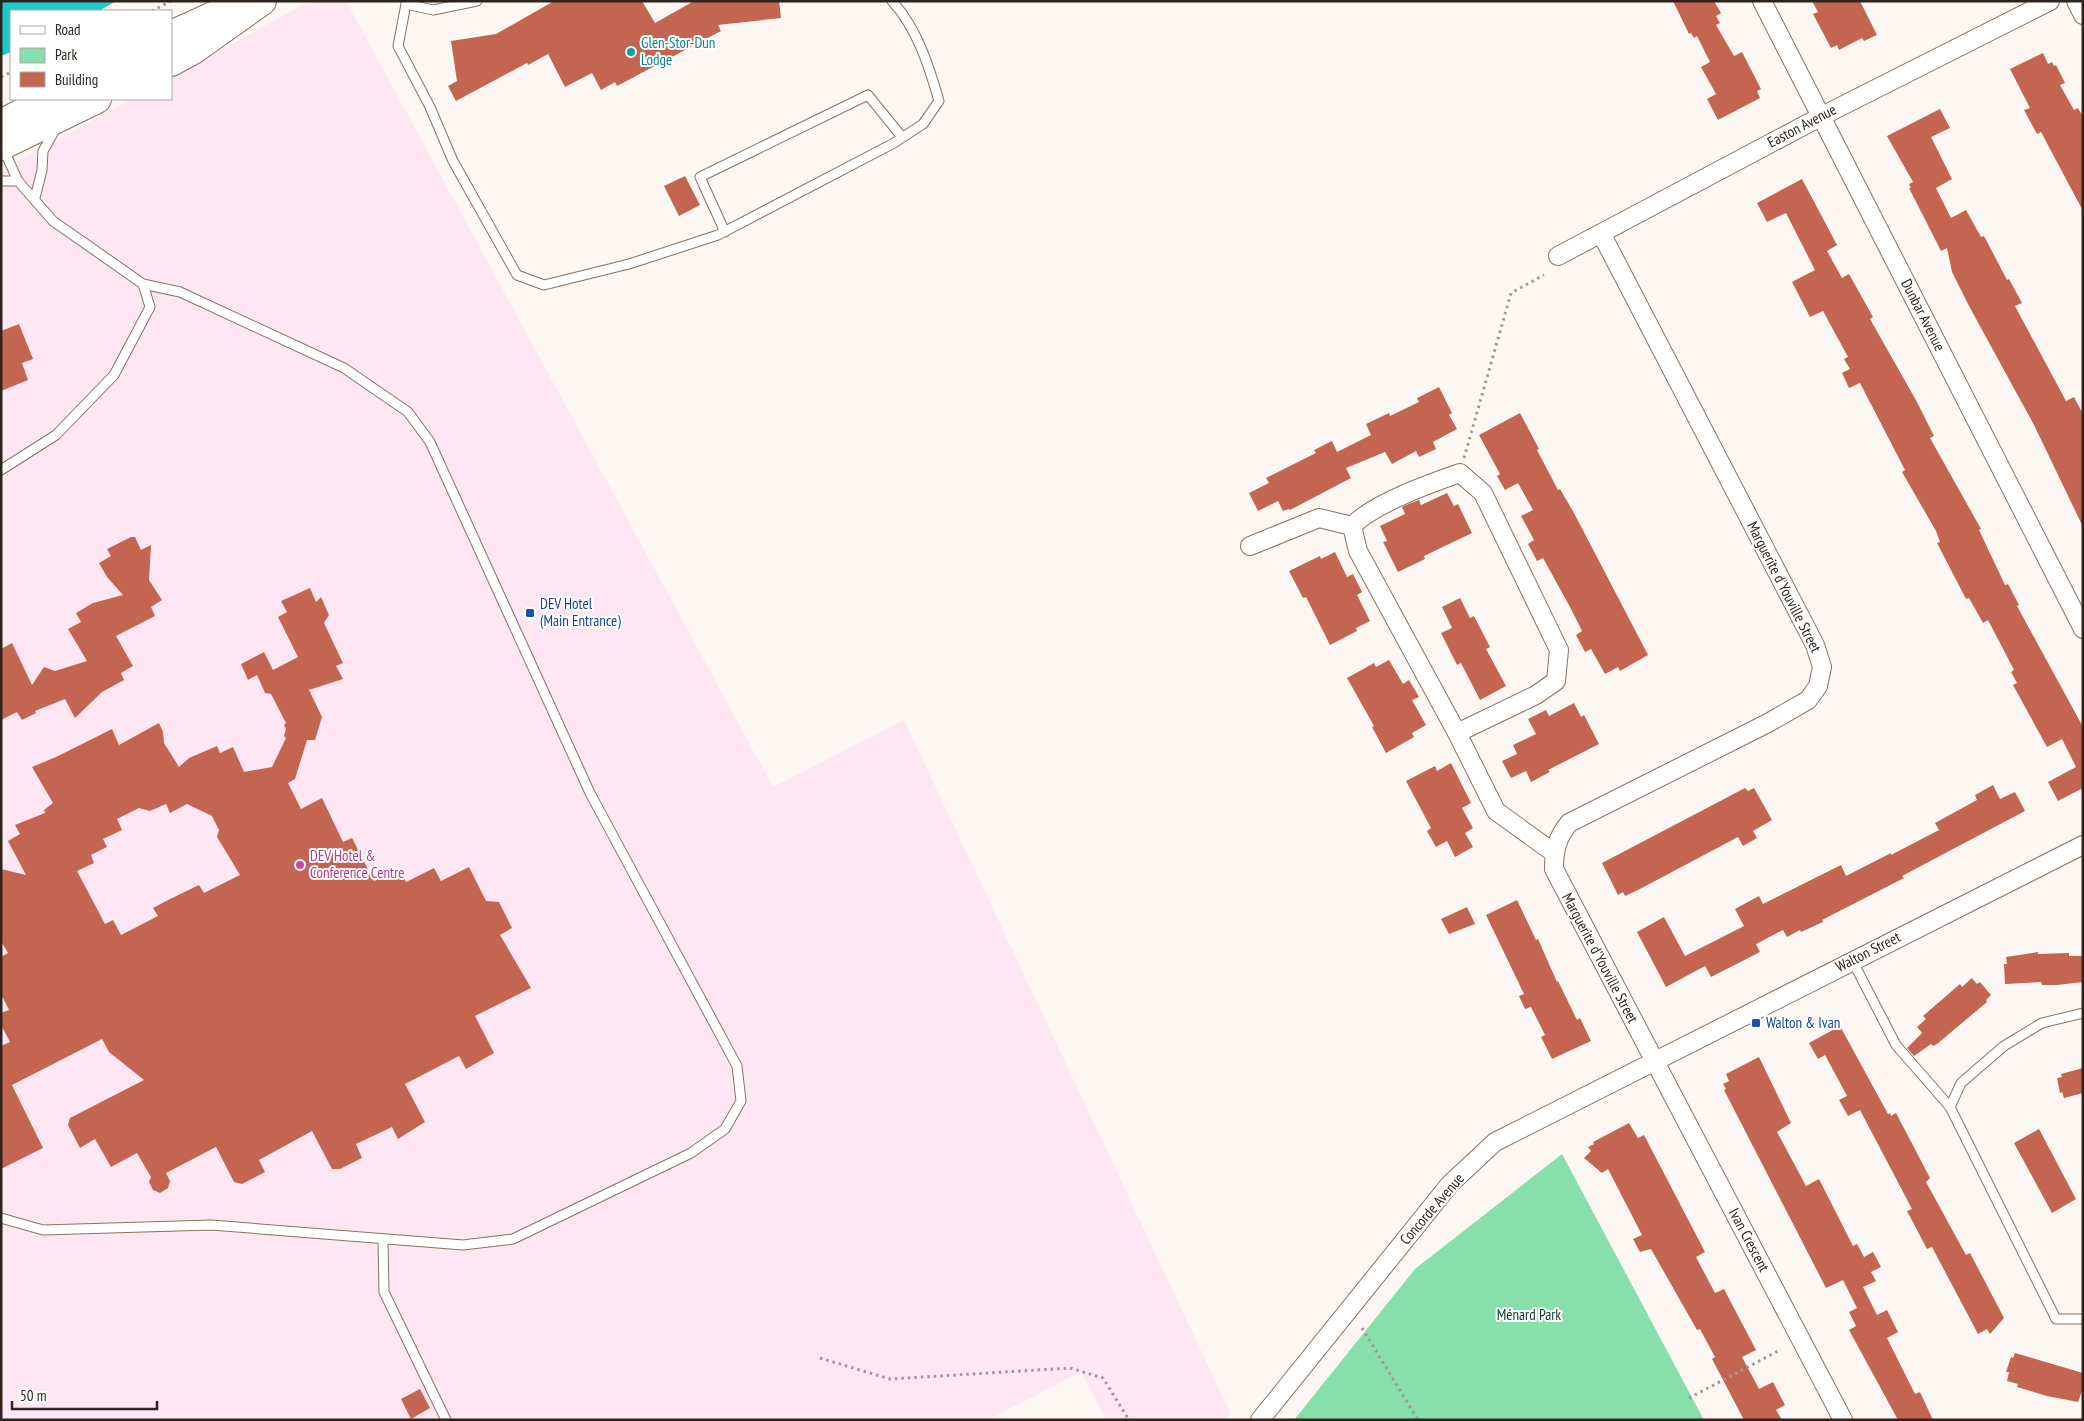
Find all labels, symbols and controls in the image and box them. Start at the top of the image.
legend [10,10,172,100]
text: Road [55,20,81,39]
place label: Glen-Stor-Dun Lodge [641,33,715,69]
text: Park [55,45,77,64]
marker: Glen-Stor-Dun Lodge [625,46,637,58]
text: Building [55,70,98,89]
street label: Easton Avenue [1764,99,1839,152]
street label: Dunbar Avenue [1897,276,1950,354]
street label: Marguerite d'Youville Street [1743,518,1826,655]
place label: DEV Hotel (Main Entrance) [540,594,621,630]
marker: DEV Hotel (Main Entrance) [524,607,536,619]
place label: DEV Hotel & Conference Centre [310,846,404,882]
marker: DEV Hotel & Conference Centre [294,859,306,871]
street label: Marguerite d'Youville Street [1558,890,1643,1026]
street label: Walton Street [1832,927,1903,976]
place label: Walton & Ivan [1766,1013,1840,1032]
marker: Walton & Ivan [1750,1017,1762,1029]
street label: Concorde Avenue [1395,1169,1468,1248]
street label: Ivan Crescent [1725,1205,1774,1275]
park label: Ménard Park [1497,1305,1561,1324]
scale bar [12,1378,158,1410]
text: 50 m [20,1386,46,1405]

